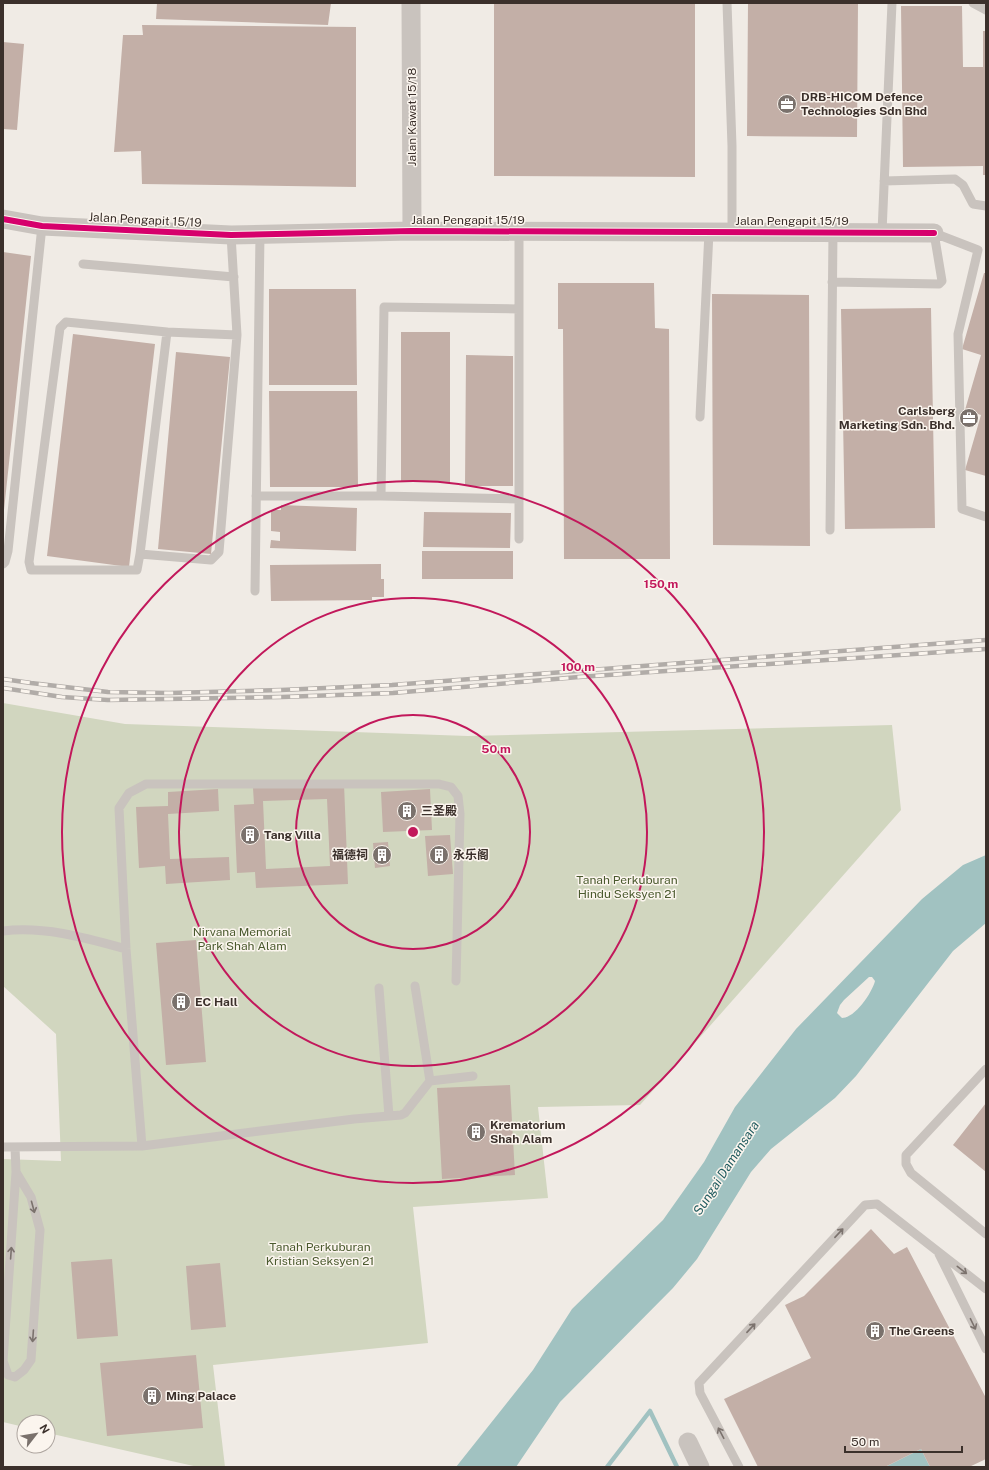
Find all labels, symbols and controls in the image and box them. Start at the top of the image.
street label: Jalan Kawat 15/18 [405,68,419,166]
place label: DRB-HICOM Defence Technologies Sdn Bhd [801,90,927,118]
office icon: DRB-HICOM Defence Technologies Sdn Bhd [776,93,798,115]
street label: Jalan Pengapit 15/19 [88,210,202,230]
street label: Jalan Pengapit 15/19 [411,213,525,227]
street label: Jalan Pengapit 15/19 [735,214,849,228]
place label: Carlsberg Marketing Sdn. Bhd. [839,404,955,432]
office icon: Carlsberg Marketing Sdn. Bhd. [958,407,980,429]
text: 150 m [644,577,678,591]
text: 100 m [561,660,595,674]
text: 50 m [481,742,511,756]
building icon: 三圣殿 [396,800,418,822]
place label: 三圣殿 [421,804,457,818]
building icon: Tang Villa [239,824,261,846]
centre of rings [406,825,420,839]
place label: Tang Villa [264,828,321,842]
building icon: 福德祠 [371,844,393,866]
building icon: 永乐阁 [428,844,450,866]
place label: 福德祠 [332,848,368,862]
place label: 永乐阁 [453,848,489,862]
park label: Tanah Perkuburan Hindu Seksyen 21 [576,873,678,901]
park label: Nirvana Memorial Park Shah Alam [193,925,292,953]
building icon: EC Hall [170,991,192,1013]
place label: EC Hall [195,995,238,1009]
place label: Krematorium Shah Alam [490,1118,566,1146]
water label: Sungai Damansara [690,1118,762,1218]
building icon: Krematorium Shah Alam [465,1121,487,1143]
one-way arrow [30,1200,37,1213]
one-way arrow [835,1228,844,1238]
park label: Tanah Perkuburan Kristian Seksyen 21 [266,1240,374,1268]
one-way arrow [7,1247,14,1260]
one-way arrow [957,1266,968,1275]
one-way arrow [970,1318,978,1330]
building icon: The Greens [864,1320,886,1342]
one-way arrow [746,1323,755,1333]
place label: The Greens [889,1324,954,1338]
one-way arrow [29,1329,36,1342]
building icon: Ming Palace [141,1385,163,1407]
place label: Ming Palace [166,1389,236,1403]
north arrow [16,1414,56,1454]
text: N [37,1422,52,1436]
one-way arrow [717,1427,724,1439]
scale bar [845,1428,962,1454]
text: 50 m [851,1435,879,1449]

